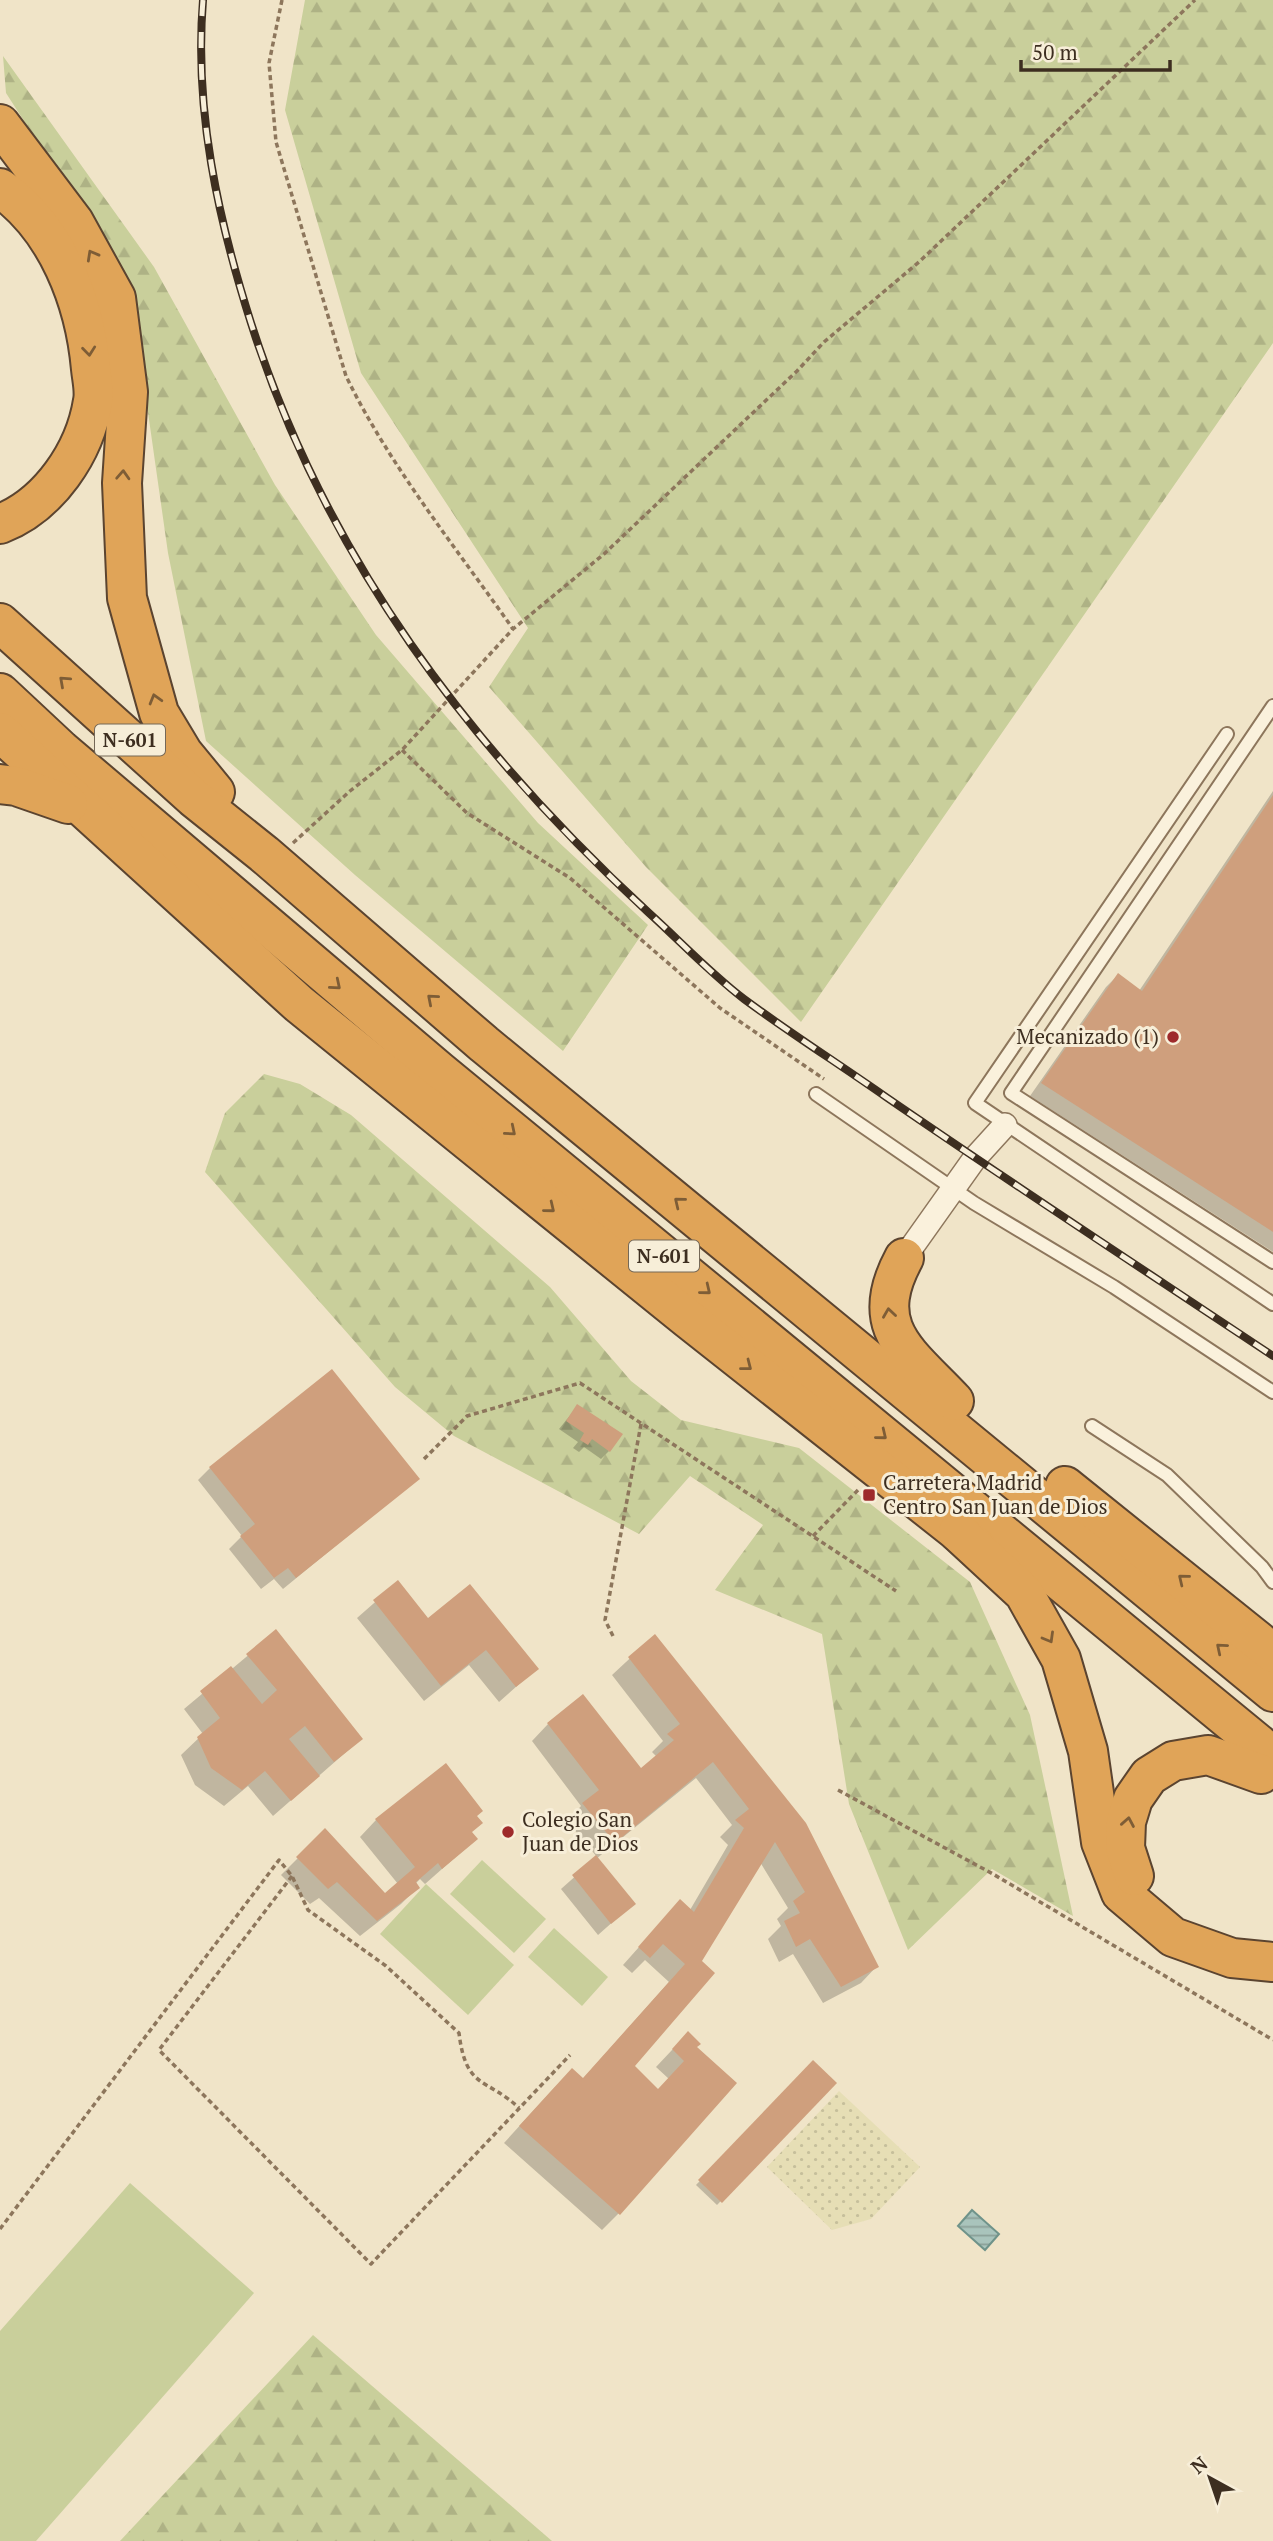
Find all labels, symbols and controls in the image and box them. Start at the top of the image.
scale bar [1021,28,1170,72]
text: 50 m [1032,38,1078,66]
one-way arrow [87,249,100,262]
one-way arrow [82,345,97,357]
one-way arrow [115,469,130,480]
one-way arrow [60,677,73,689]
one-way arrow [149,693,164,705]
road number: N-601 [95,724,165,755]
one-way arrow [328,977,341,989]
one-way arrow [427,995,440,1007]
place label: Mecanizado (1) [1016,1022,1159,1050]
marker: Mecanizado (1) [1165,1029,1181,1045]
one-way arrow [502,1123,515,1135]
one-way arrow [674,1198,686,1211]
one-way arrow [543,1199,555,1212]
road number: N-601 [629,1240,699,1272]
one-way arrow [698,1282,710,1295]
one-way arrow [882,1307,897,1319]
one-way arrow [739,1357,751,1370]
one-way arrow [873,1427,886,1439]
place label: Carretera Madrid Centro San Juan de Dios [883,1468,1108,1520]
marker: Carretera Madrid Centro San Juan de Dios [861,1487,877,1503]
one-way arrow [1178,1574,1190,1587]
one-way arrow [1041,1631,1054,1644]
one-way arrow [1216,1644,1229,1656]
place label: Colegio San Juan de Dios [522,1805,639,1857]
one-way arrow [1119,1816,1134,1828]
marker: Colegio San Juan de Dios [500,1824,516,1840]
north arrow [1175,2443,1245,2513]
text: N [1185,2450,1213,2479]

